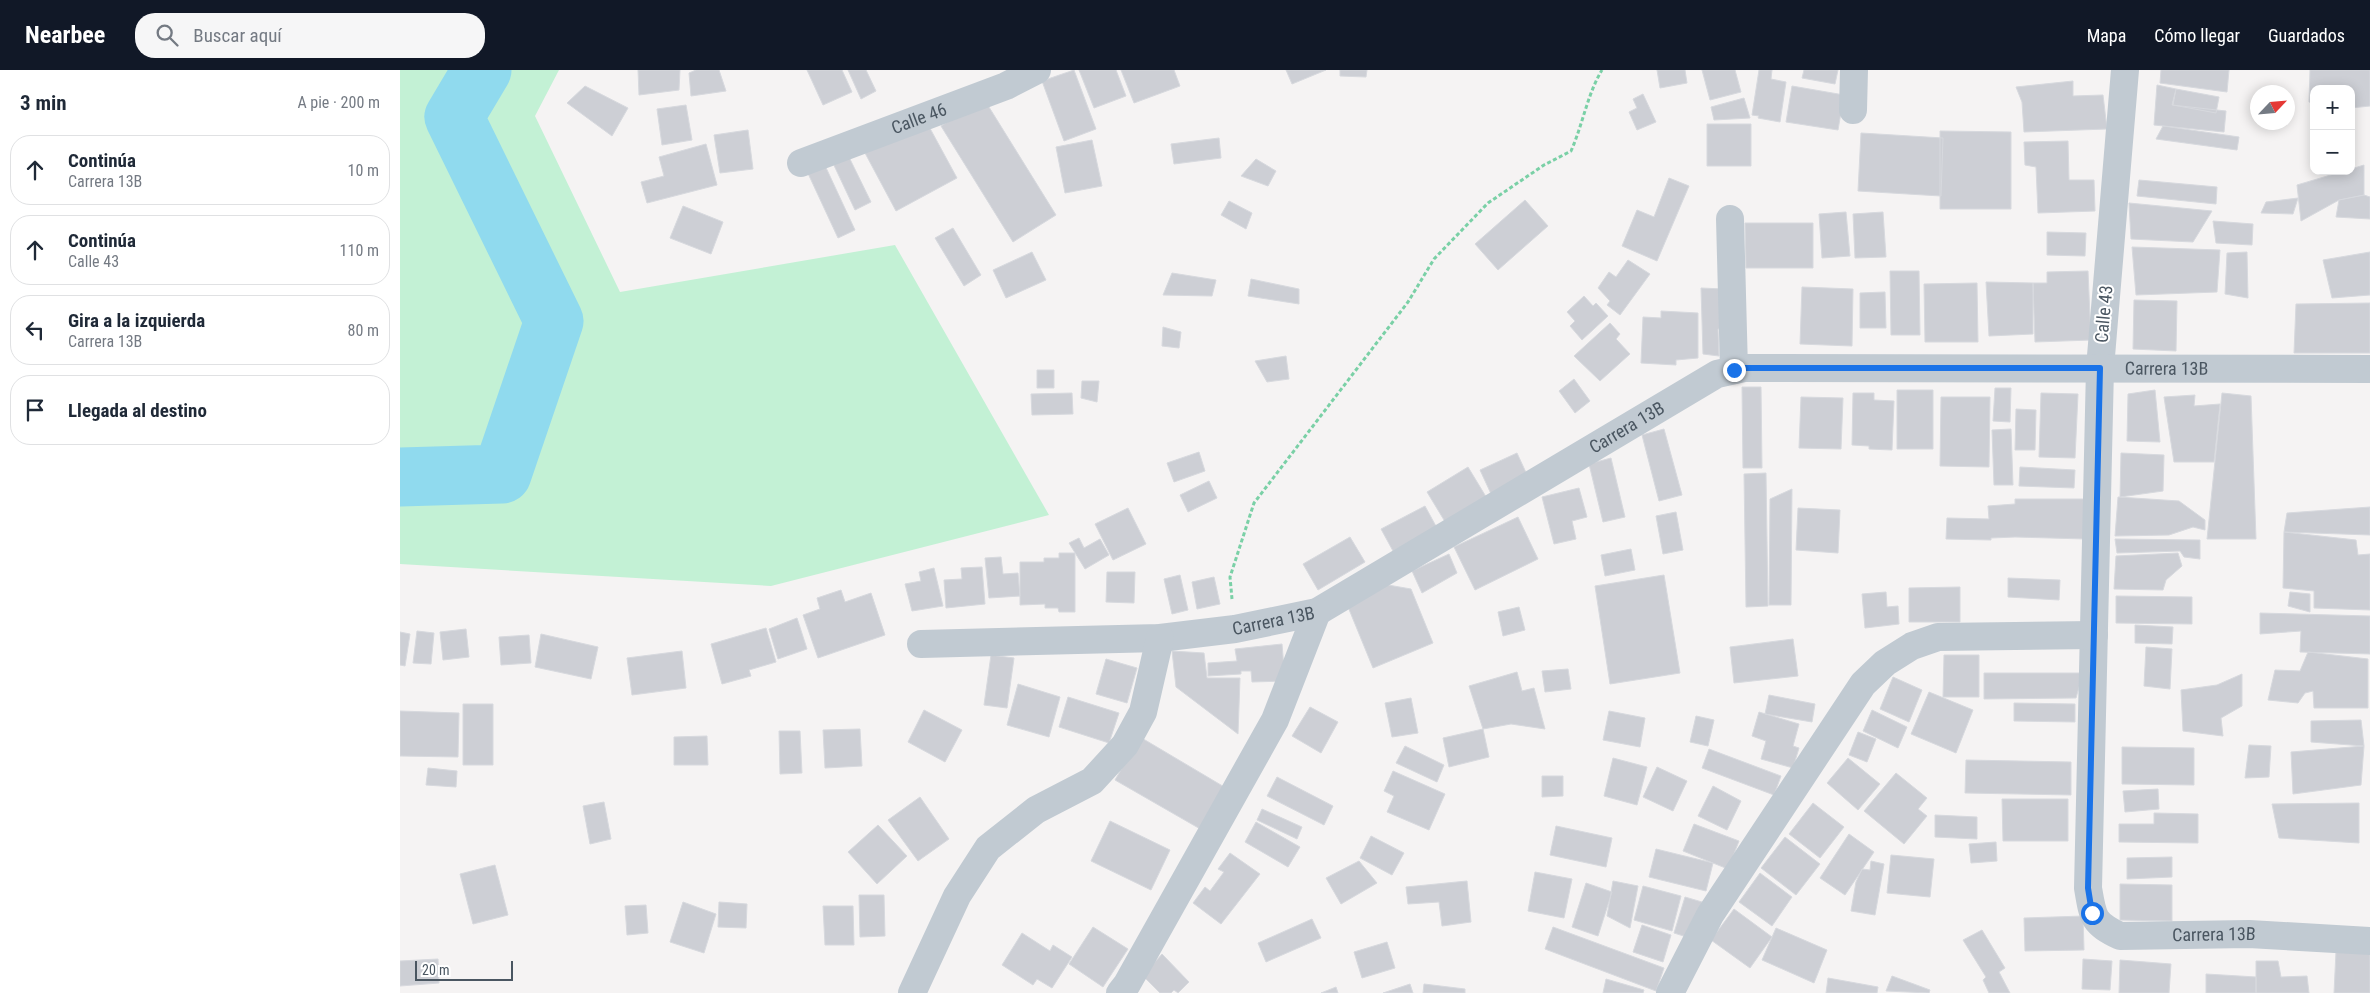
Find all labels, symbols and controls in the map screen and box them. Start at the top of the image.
search box [135,13,485,58]
text: Nearbee [25,21,105,49]
icon: search [153,21,181,49]
text: Buscar aquí [193,24,282,47]
text: Mapa [2087,25,2126,46]
text: Cómo llegar [2154,25,2240,46]
text: Guardados [2268,25,2345,46]
north arrow [2250,85,2295,130]
map controls [2310,85,2355,175]
button: + [2310,85,2355,130]
text: 3 min [20,91,67,115]
text: A pie · 200 m [297,93,380,112]
street label: Calle 46 [888,98,949,138]
button: − [2310,130,2355,175]
text: Continúa [68,149,136,172]
icon: ahead [21,156,49,184]
text: 10 m [347,161,379,180]
text: Carrera 13B [68,172,142,191]
text: Continúa [68,229,136,252]
icon: ahead [21,236,49,264]
text: 110 m [340,241,379,260]
text: Calle 43 [68,252,119,271]
street label: Calle 43 [2091,284,2116,343]
text: Gira a la izquierda [68,309,205,332]
icon: left [21,316,49,344]
text: 80 m [347,321,379,340]
text: Carrera 13B [68,332,142,351]
street label: Carrera 13B [2125,358,2208,379]
route end [1723,359,1746,382]
icon: arrive [21,396,49,424]
street label: Carrera 13B [1585,397,1668,458]
text: Llegada al destino [68,399,207,422]
street label: Carrera 13B [1230,602,1317,639]
route start [2081,902,2104,925]
street label: Carrera 13B [2172,923,2256,945]
scale bar [415,958,512,981]
text: 20 m [422,962,450,978]

